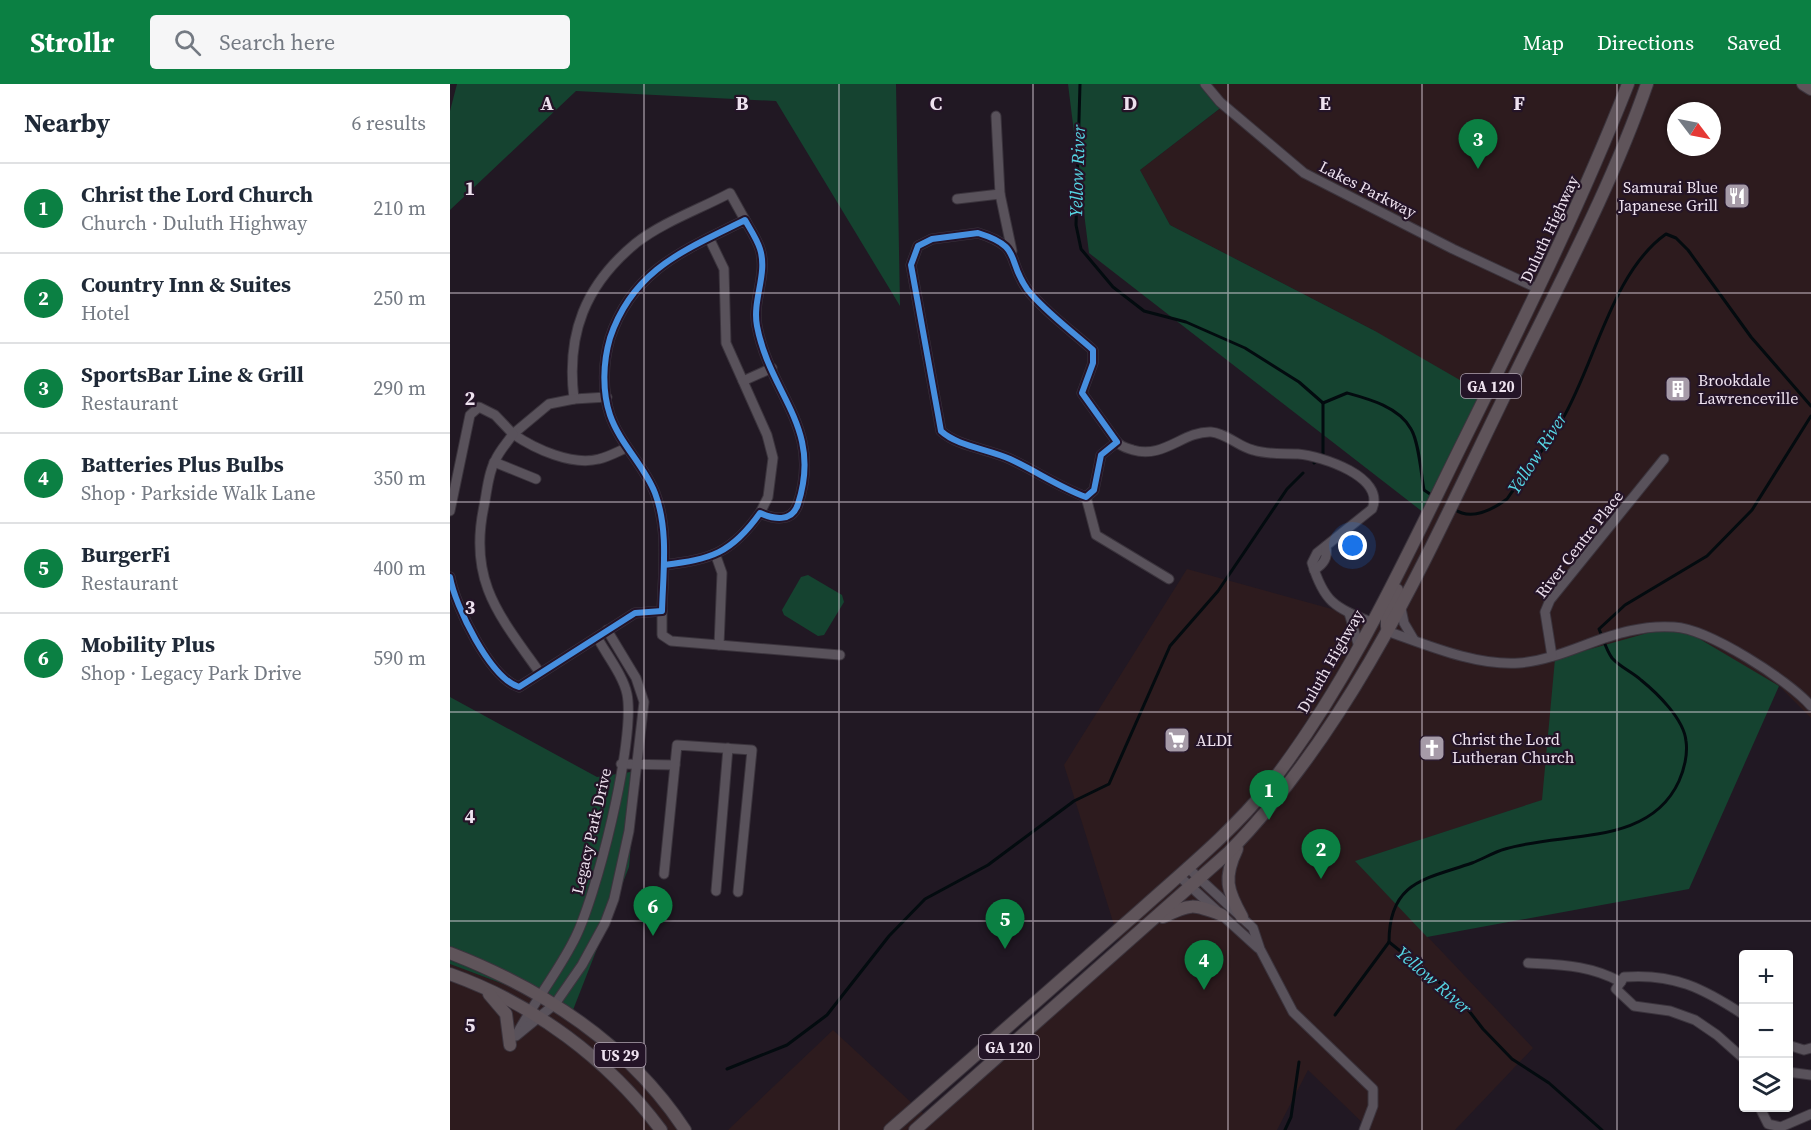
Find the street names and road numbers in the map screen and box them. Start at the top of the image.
street label: Lakes Parkway [1316,155,1421,223]
street label: Duluth Highway [1515,171,1584,286]
road number: GA 120 [1461,374,1521,398]
street label: River Centre Place [1530,486,1628,602]
street label: Duluth Highway [1291,605,1369,717]
street label: Legacy Park Drive [566,766,616,896]
road number: GA 120 [979,1035,1039,1059]
road number: US 29 [594,1043,645,1067]

